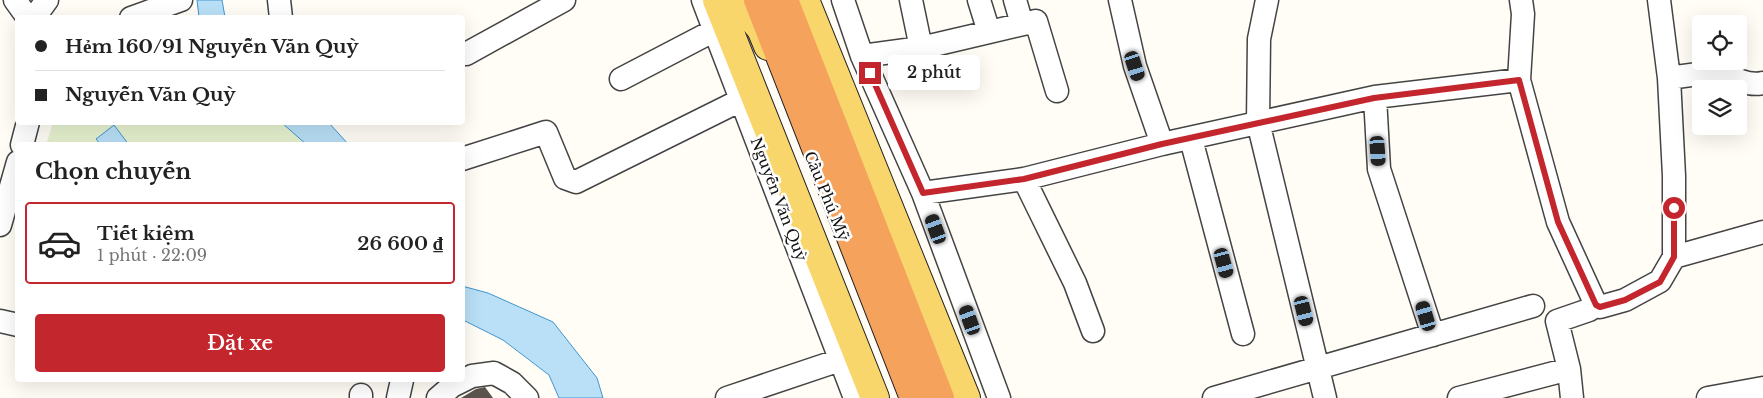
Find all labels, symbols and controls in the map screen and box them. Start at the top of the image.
map controls [1692,15,1747,135]
button: locate [1692,15,1747,70]
text: Hẻm 160/91 Nguyễn Văn Quỳ [65,35,359,58]
car [1123,49,1146,83]
callout: 2 phút [888,56,980,90]
route end [859,62,881,84]
text: 2 phút [907,62,961,82]
button: layers [1692,80,1747,135]
text: Nguyễn Văn Quỳ [65,83,235,106]
street label: Nguyễn Văn Quỳ [747,134,812,264]
car [1369,136,1386,166]
street label: Cầu Phú Mỹ [800,148,854,244]
text: Chọn chuyến [35,158,191,185]
route start [1663,197,1685,219]
car [923,212,948,246]
icon: car [37,221,82,266]
text: Tiết kiệm [97,222,194,245]
text: 26 600 ₫ [357,232,443,255]
text: 1 phút · 22:09 [97,245,207,265]
car [1212,247,1235,279]
car [1293,295,1314,327]
car [1414,299,1437,333]
car [957,303,982,337]
button: Đặt xe [35,314,445,372]

